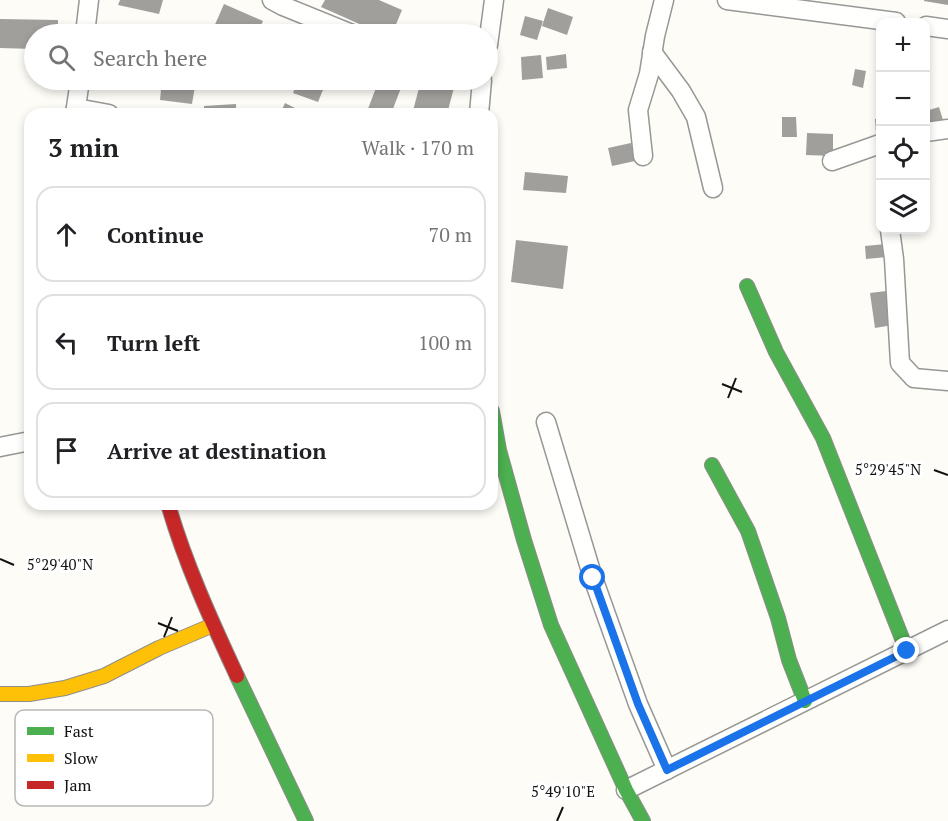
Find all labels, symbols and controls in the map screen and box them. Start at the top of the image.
map controls [876,18,930,234]
button: + [876,18,930,72]
search box [24,24,498,90]
icon: search [45,41,78,74]
text: Search here [93,43,207,72]
button: − [876,72,930,126]
button: locate [876,126,930,180]
text: 3 min [48,130,119,164]
text: Walk · 170 m [362,134,474,161]
button: layers [876,180,930,234]
icon: ahead [50,218,83,251]
text: Continue [107,220,204,249]
text: 70 m [429,221,472,248]
icon: left [50,326,83,359]
text: Turn left [107,328,200,357]
text: 100 m [418,329,472,356]
icon: arrive [50,434,83,467]
text: Arrive at destination [107,436,326,465]
text: 5°29'45"N [855,459,921,479]
text: 5°29'40"N [27,554,93,574]
route start [579,564,605,590]
route end [893,637,919,663]
legend [15,710,213,806]
text: Fast [64,720,94,742]
text: Slow [64,747,98,769]
text: Jam [64,774,92,796]
text: 5°49'10"E [531,781,595,801]

